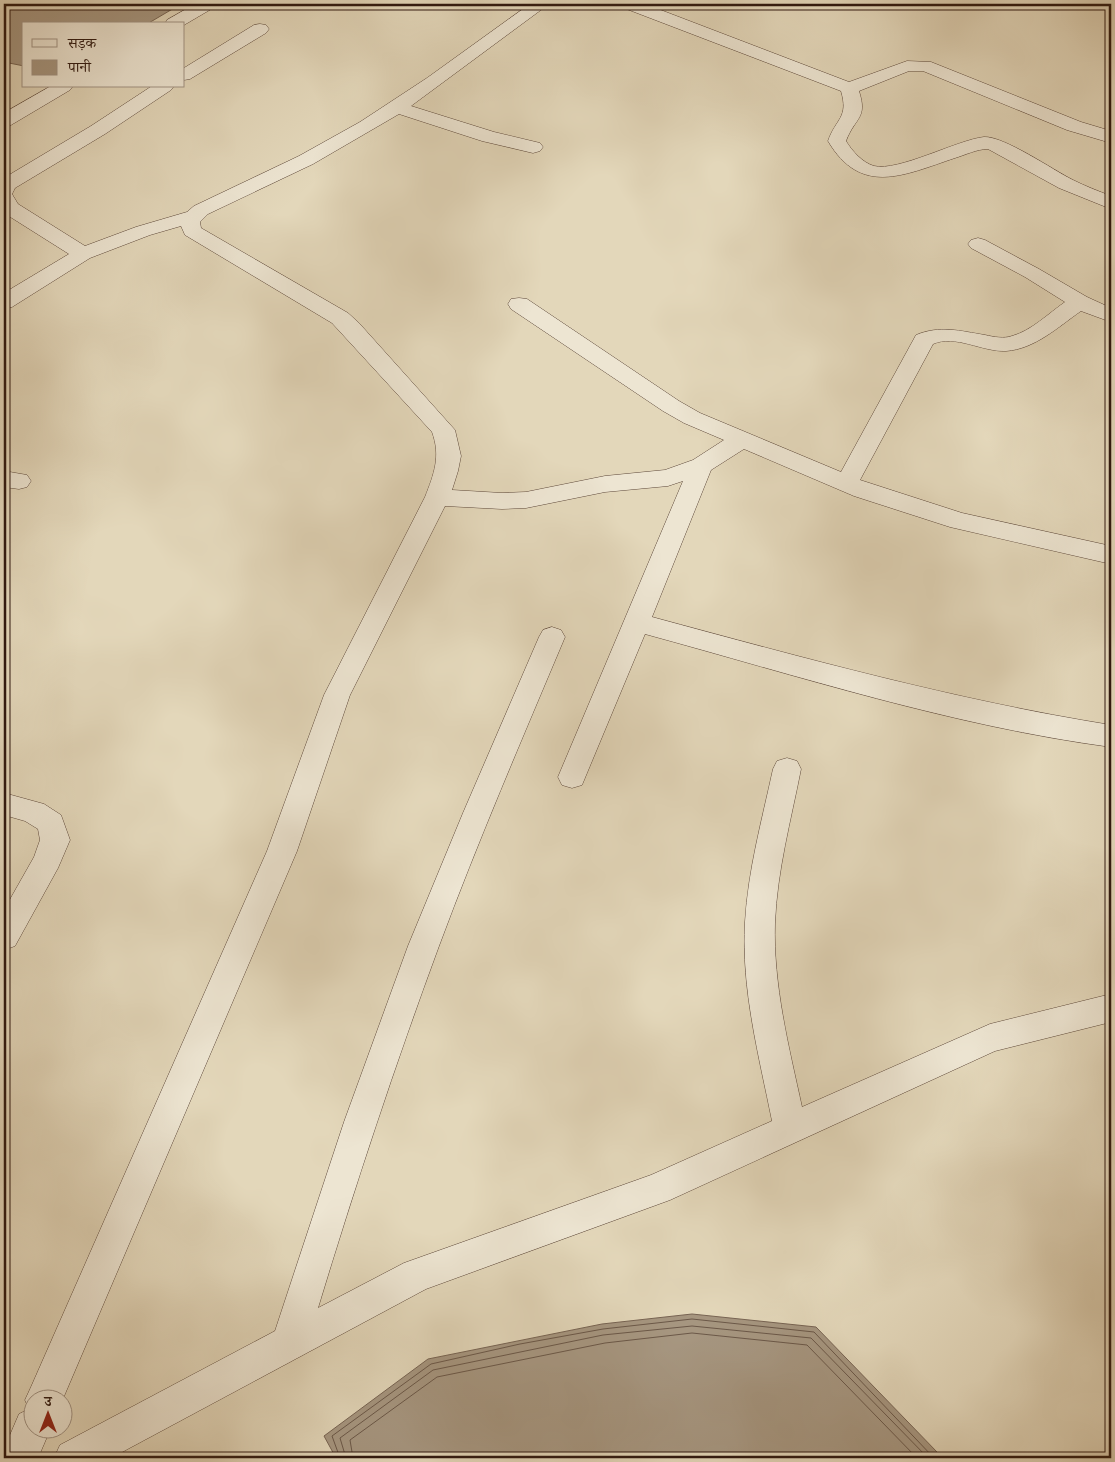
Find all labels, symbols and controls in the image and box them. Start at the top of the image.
legend [22,22,185,88]
text: सड़क [67,34,97,55]
text: पानी [67,58,92,79]
north arrow [22,1390,72,1440]
text: उ [43,1393,52,1412]

